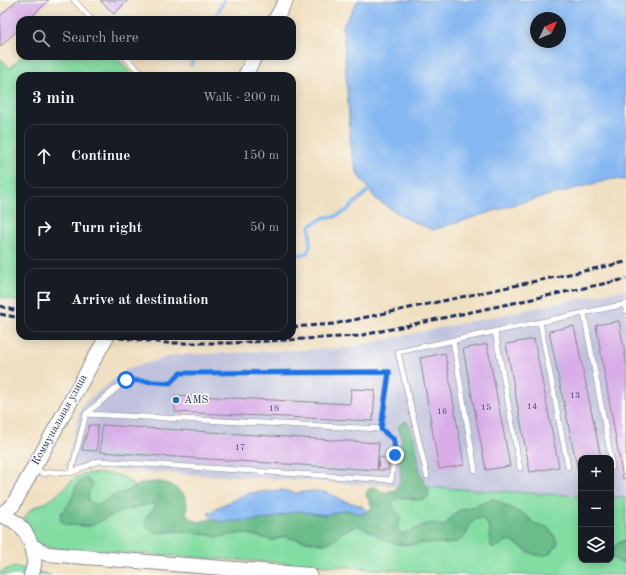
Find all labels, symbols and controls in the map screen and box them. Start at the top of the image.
north arrow [530,12,566,48]
search box [16,16,296,60]
icon: search [30,27,52,49]
text: Search here [62,31,139,46]
text: 3 min [32,90,75,107]
text: Walk · 200 m [203,91,280,104]
icon: ahead [33,145,55,167]
text: Continue [71,149,130,164]
text: 150 m [242,149,279,162]
icon: right [33,217,55,239]
text: Turn right [71,221,142,236]
text: 50 m [250,221,279,234]
icon: arrive [33,289,55,311]
text: Arrive at destination [71,293,209,308]
route start [117,371,135,389]
street label: Коммунальная улица [30,372,90,467]
house number: 13 [570,391,580,400]
marker: AMS [171,395,181,405]
place label: AMS [184,395,209,406]
house number: 14 [527,402,537,411]
house number: 15 [481,403,491,412]
house number: 18 [269,404,279,413]
house number: 16 [437,407,447,416]
house number: 17 [235,443,245,452]
route end [386,446,404,464]
map controls [578,455,614,563]
button: + [578,455,614,491]
button: − [578,491,614,527]
button: layers [578,527,614,563]

